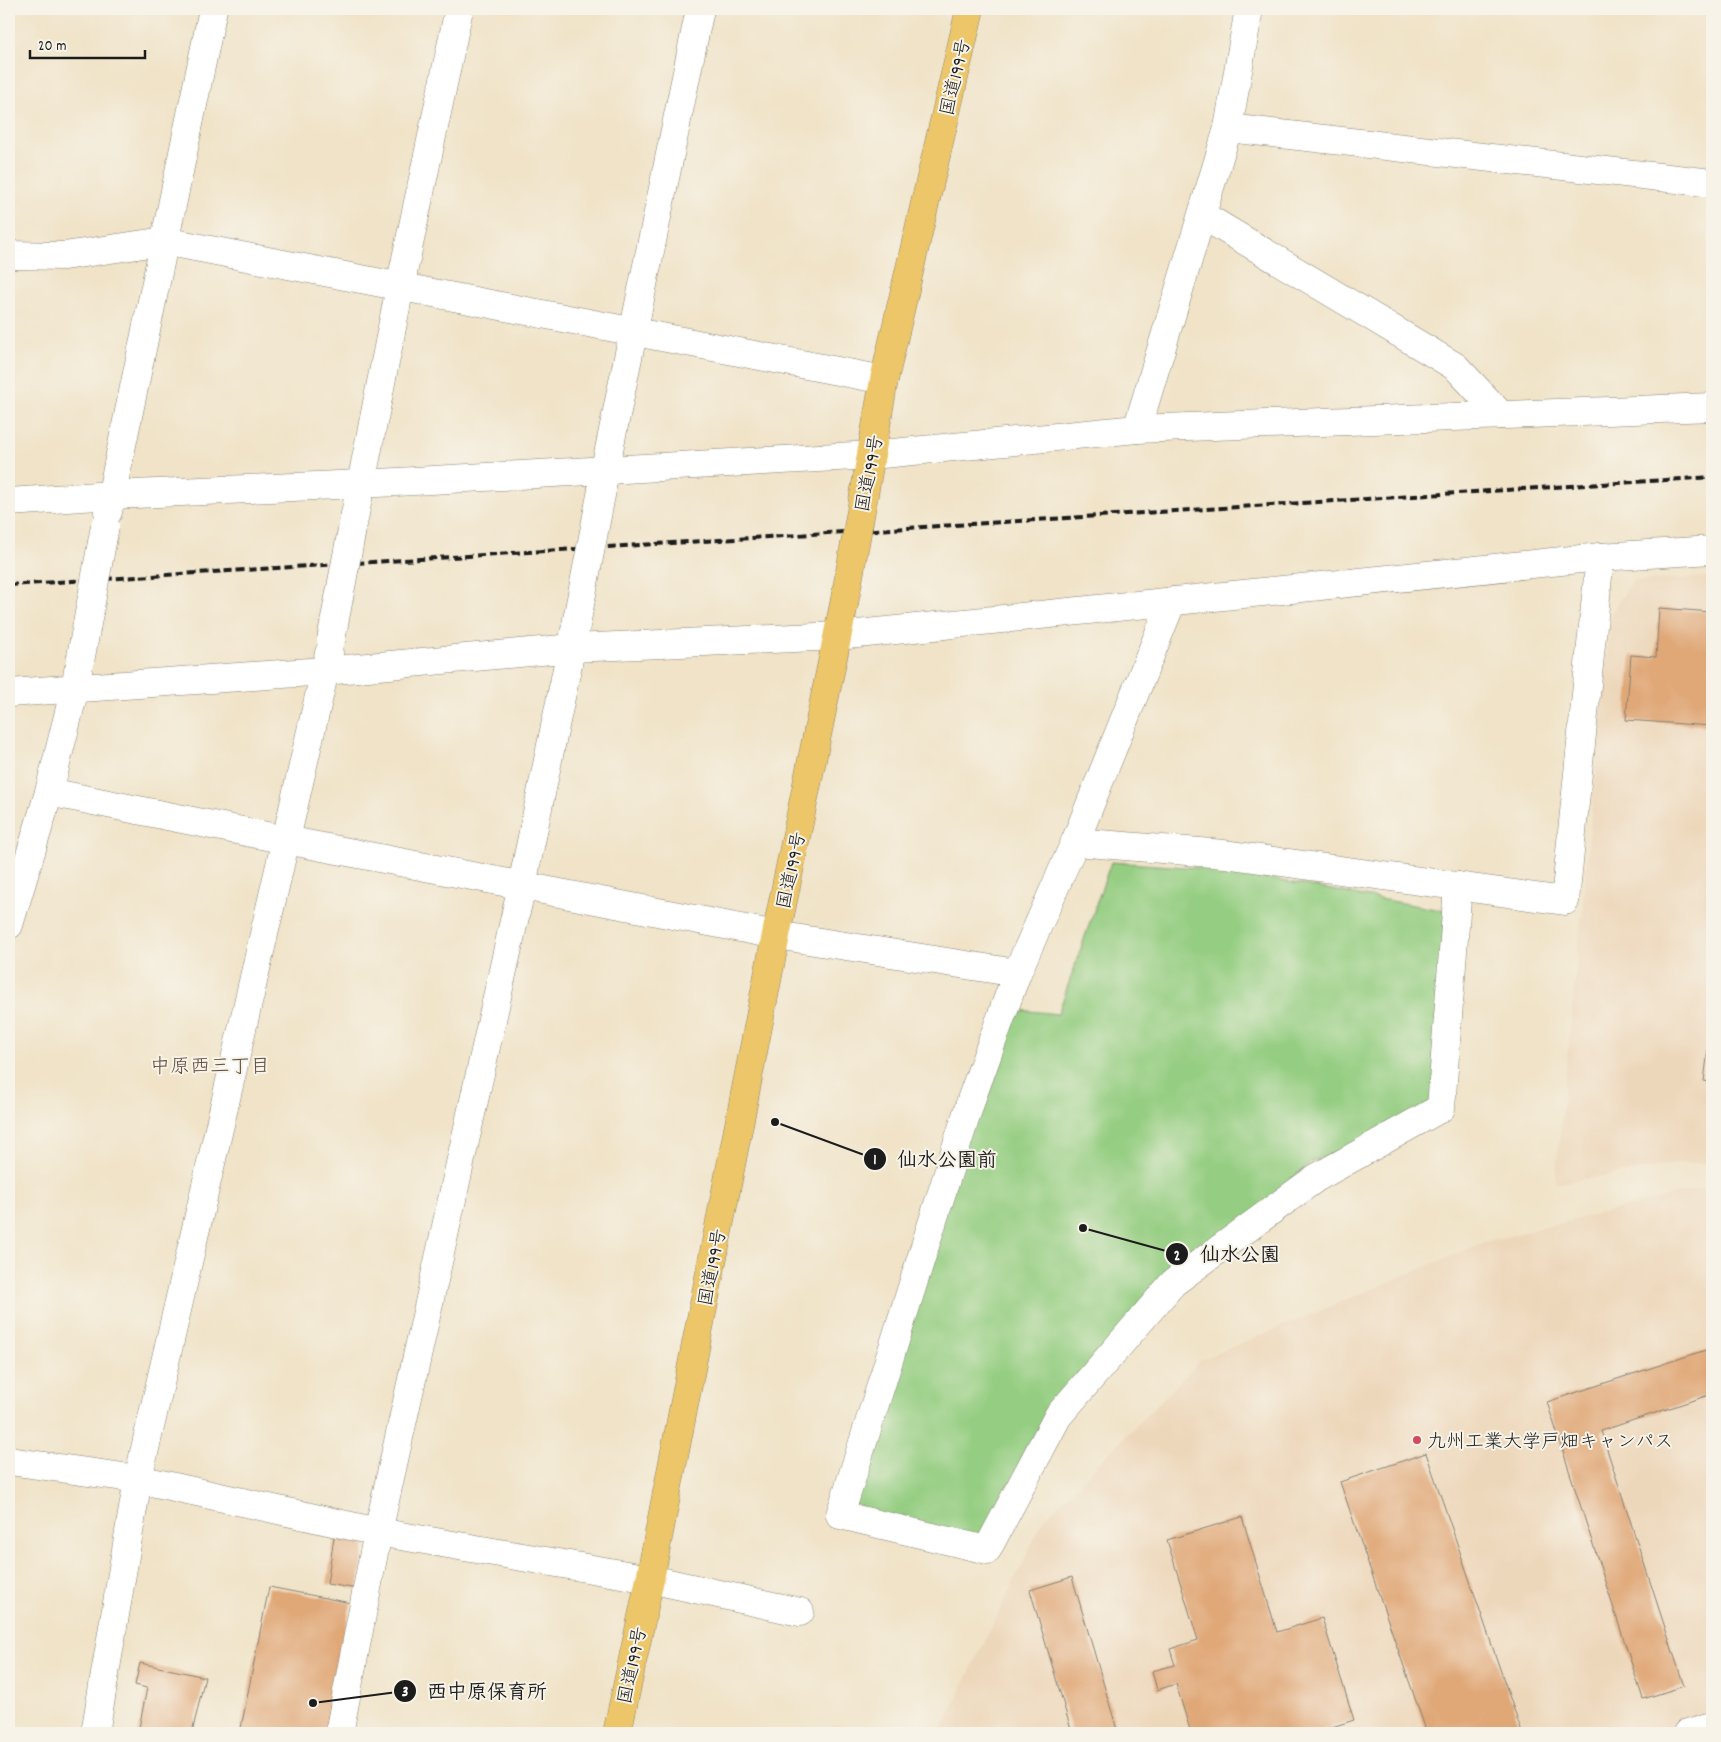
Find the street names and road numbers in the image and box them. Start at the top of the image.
street label: 国道199号 [935,36,979,119]
street label: 国道199号 [851,433,892,515]
street label: 国道199号 [772,829,815,912]
street label: 国道199号 [694,1227,735,1309]
street label: 国道199号 [613,1624,656,1707]

